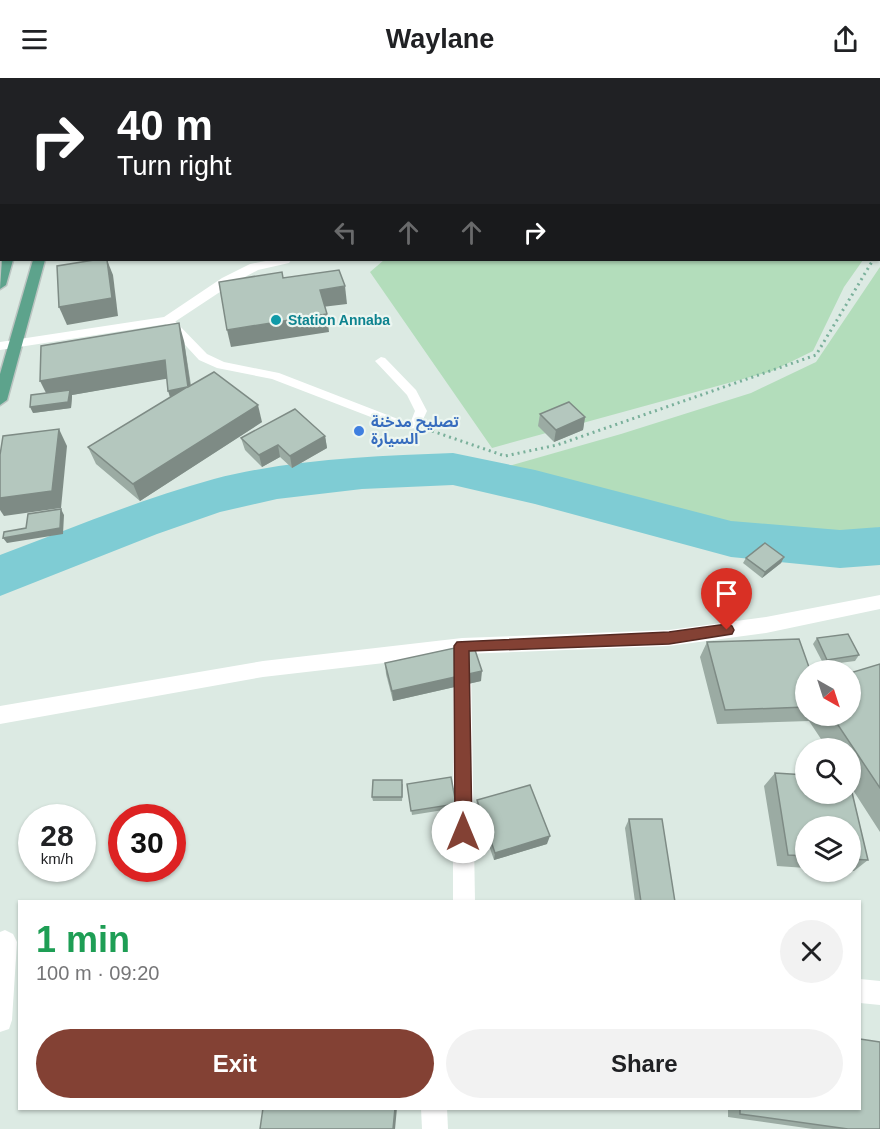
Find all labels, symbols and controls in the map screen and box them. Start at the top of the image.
icon: menu [18,23,51,56]
icon: share [829,23,862,56]
text: Waylane [386,24,494,54]
icon: right [18,102,96,180]
text: 40 m [117,102,213,149]
text: Turn right [117,151,232,181]
icon: left [329,216,362,249]
icon: ahead [392,216,425,249]
icon: ahead [455,216,488,249]
icon: right [518,216,551,249]
place label: Station Annaba [288,312,390,328]
marker: Station Annaba [269,313,283,327]
place label: تصليح مدخنة السيارة [371,413,459,448]
marker: تصليح مدخنة السيارة [352,424,366,438]
pin [701,568,752,630]
icon: arrive [710,577,743,610]
north arrow [795,660,861,726]
map controls [795,660,861,882]
button: search [795,738,861,804]
position arrow [431,800,495,864]
speed limit sign: 30 [108,804,186,882]
button: layers [795,816,861,882]
text: 28 [40,819,74,852]
text: km/h [41,850,73,867]
text: 1 min [36,919,130,960]
button: close [780,920,843,983]
text: 100 m · 09:20 [36,962,159,984]
button: Exit [36,1029,434,1098]
button: Share [446,1029,843,1098]

